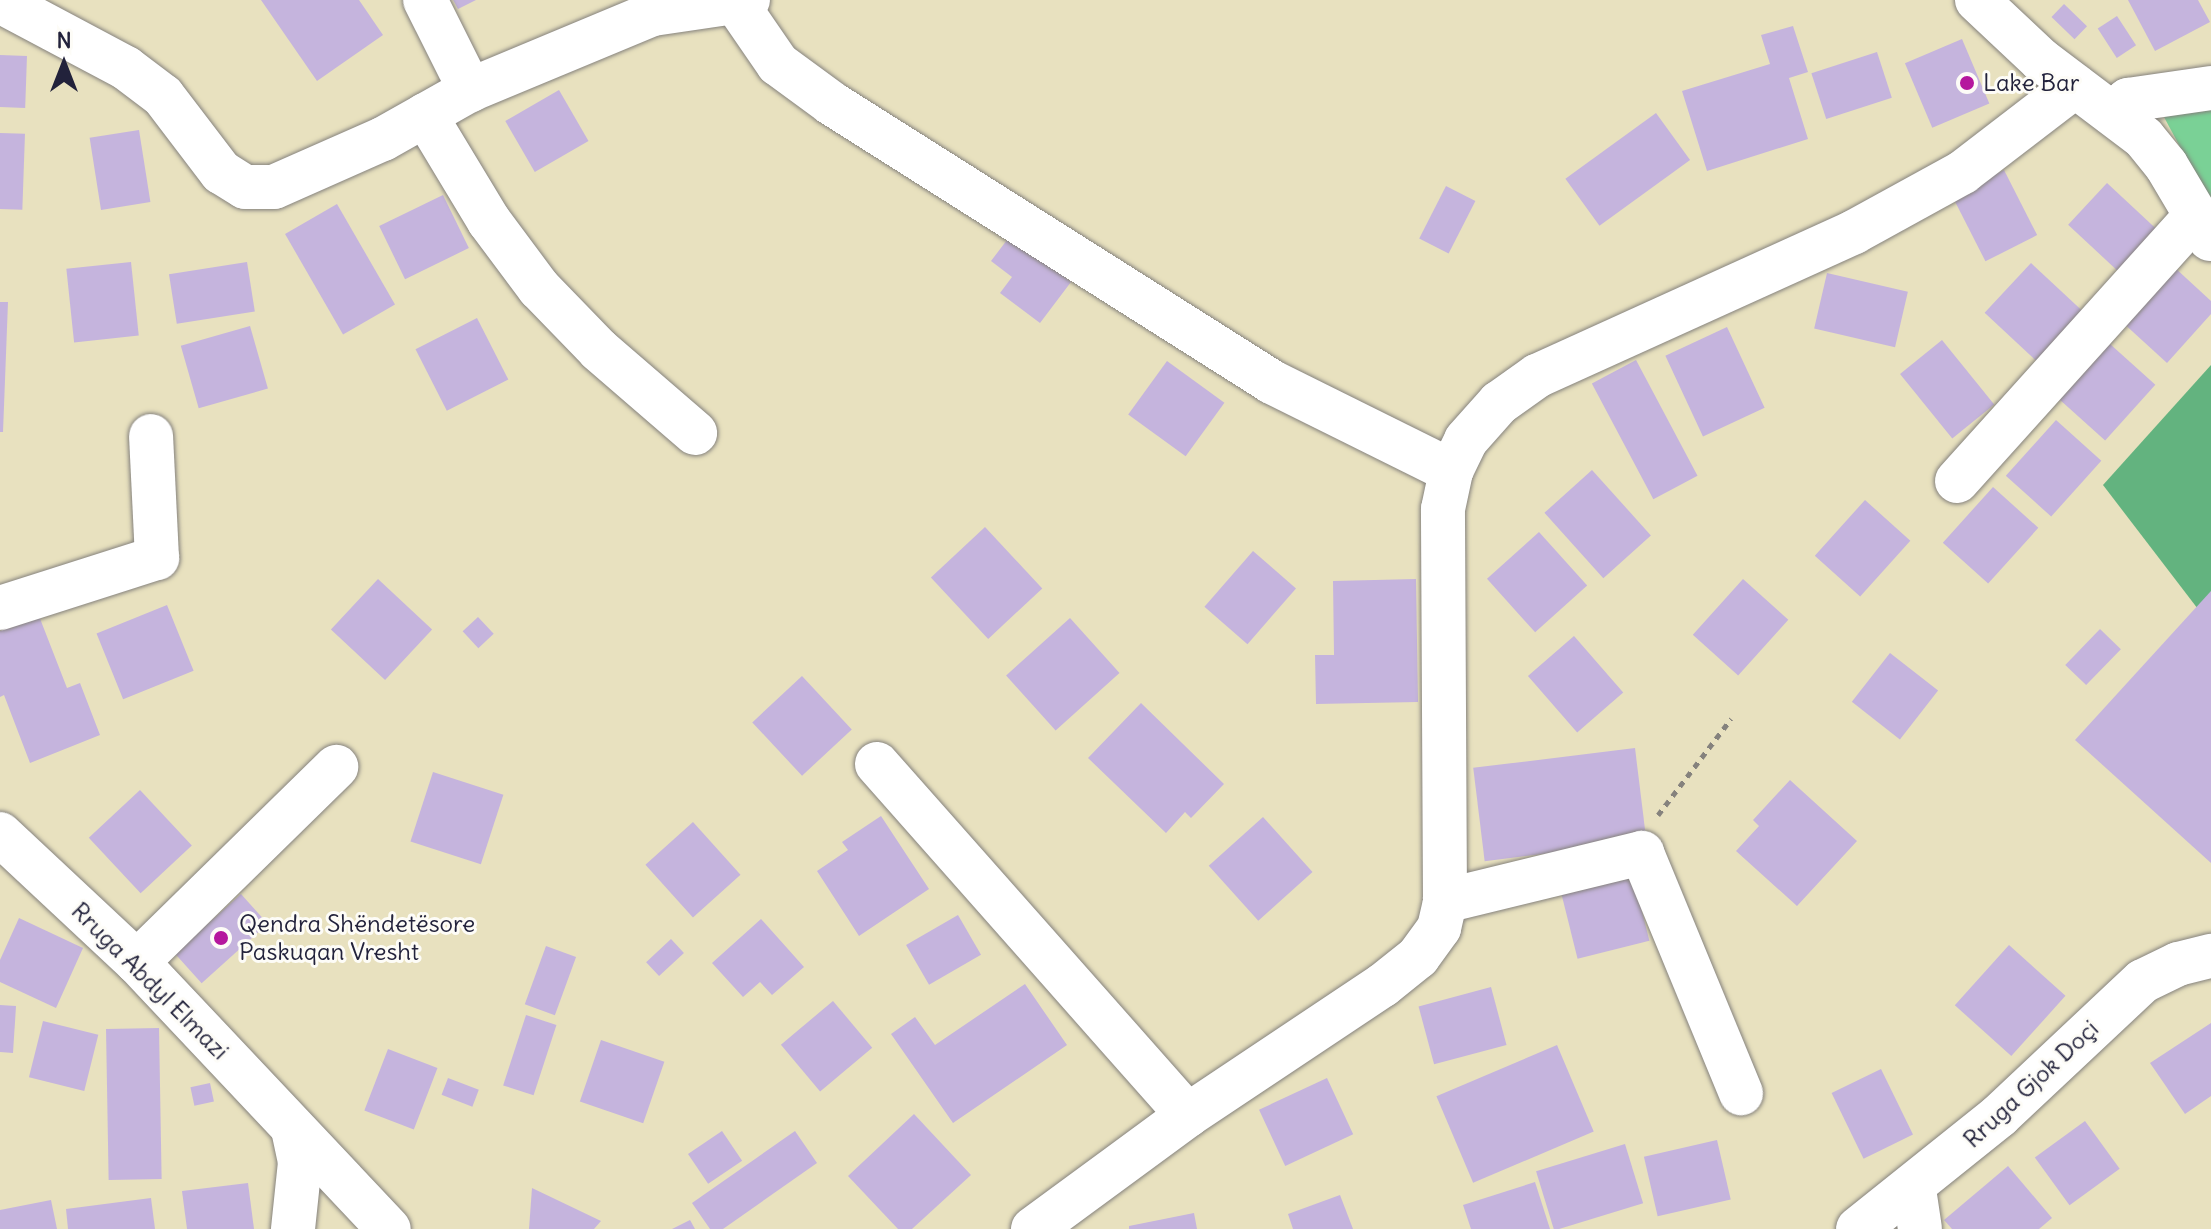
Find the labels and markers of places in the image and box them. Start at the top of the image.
place label: Lake Bar [1983,69,2080,97]
marker: Lake Bar [1958,74,1976,92]
place label: Qendra Shëndetësore Paskuqan Vresht [239,910,475,966]
marker: Qendra Shëndetësore Paskuqan Vresht [210,927,232,949]

